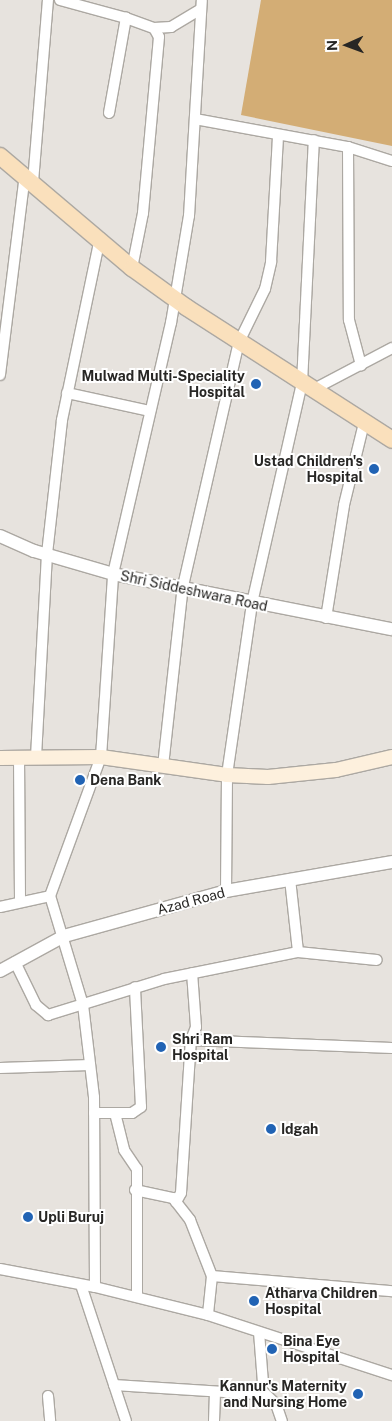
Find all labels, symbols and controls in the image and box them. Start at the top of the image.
north arrow [322,20,372,70]
text: N [324,40,340,51]
place label: Mulwad Multi-Speciality Hospital [81,368,245,401]
marker: Mulwad Multi-Speciality Hospital [249,377,263,391]
place label: Ustad Children's Hospital [254,453,363,486]
marker: Ustad Children's Hospital [367,462,381,476]
street label: Shri Siddeshwara Road [119,567,269,615]
place label: Dena Bank [90,772,161,788]
marker: Dena Bank [74,774,86,786]
street label: Azad Road [155,884,227,918]
place label: Shri Ram Hospital [172,1031,233,1064]
marker: Shri Ram Hospital [154,1040,168,1054]
place label: Idgah [281,1121,318,1137]
marker: Idgah [265,1123,277,1135]
place label: Upli Buruj [38,1209,104,1225]
marker: Upli Buruj [22,1211,34,1223]
place label: Atharva Children Hospital [265,1285,378,1318]
marker: Atharva Children Hospital [247,1294,261,1308]
place label: Bina Eye Hospital [283,1333,340,1365]
marker: Bina Eye Hospital [265,1342,279,1356]
place label: Kannur's Maternity and Nursing Home [219,1378,347,1410]
marker: Kannur's Maternity and Nursing Home [351,1387,365,1401]

